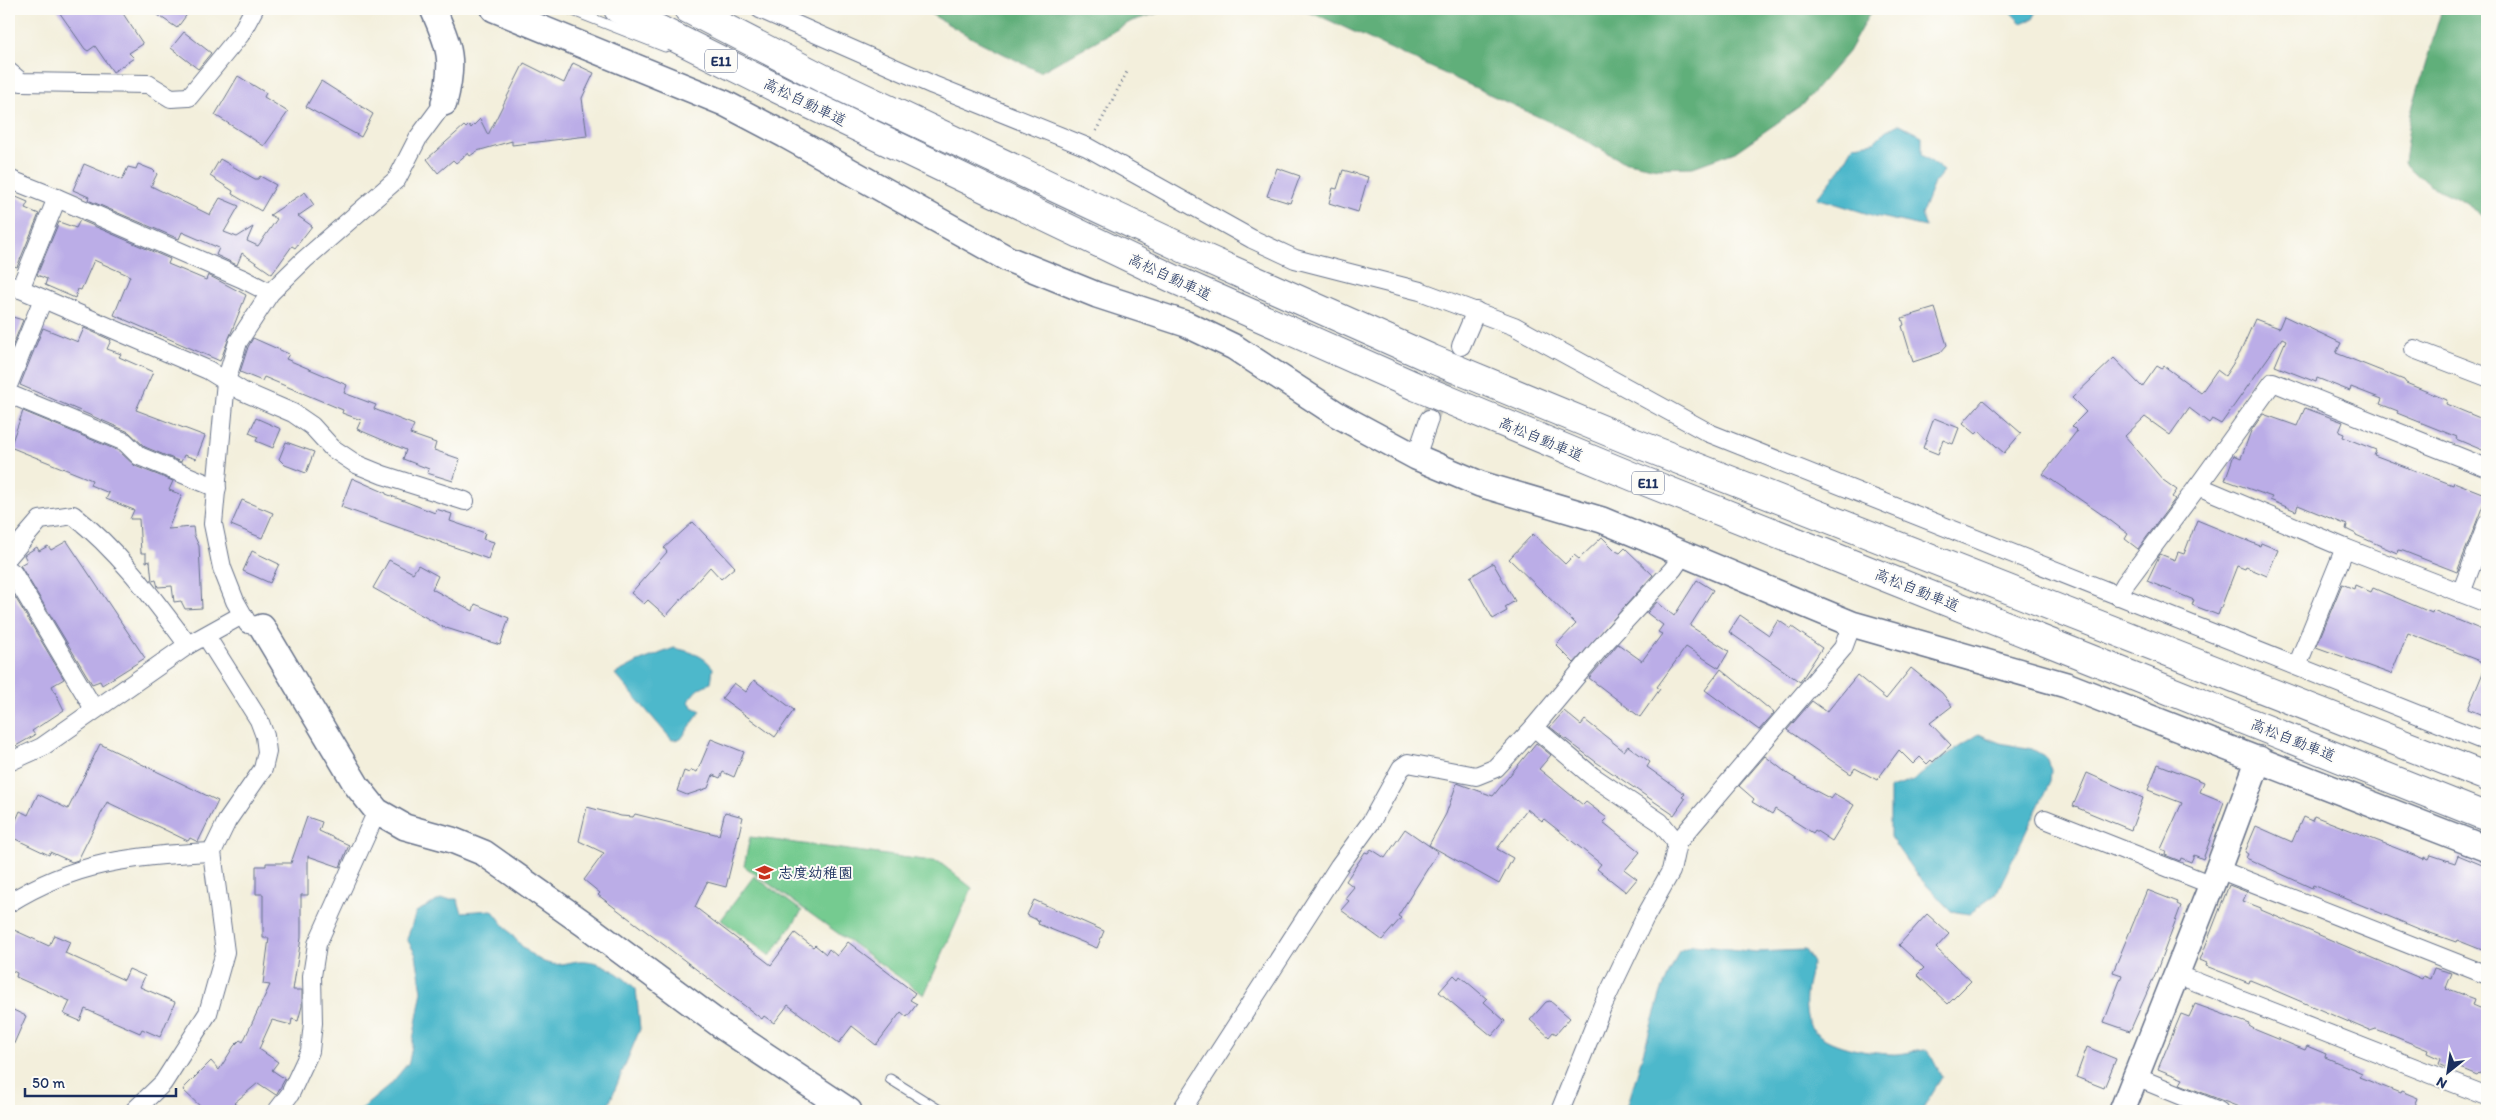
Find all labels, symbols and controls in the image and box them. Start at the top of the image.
road number: E11 [705,49,737,72]
street label: 高松自動車道 [761,74,849,130]
street label: 高松自動車道 [1125,250,1215,304]
street label: 高松自動車道 [1496,413,1586,465]
road number: E11 [1632,472,1664,494]
street label: 高松自動車道 [1872,565,1962,615]
street label: 高松自動車道 [2248,715,2338,765]
school or university icon: 志度幼稚園 [754,863,774,883]
place label: 志度幼稚園 [778,864,853,882]
north arrow [2424,1048,2474,1098]
scale bar [25,1065,176,1097]
text: N [2433,1073,2450,1093]
text: 50 m [32,1074,65,1092]

